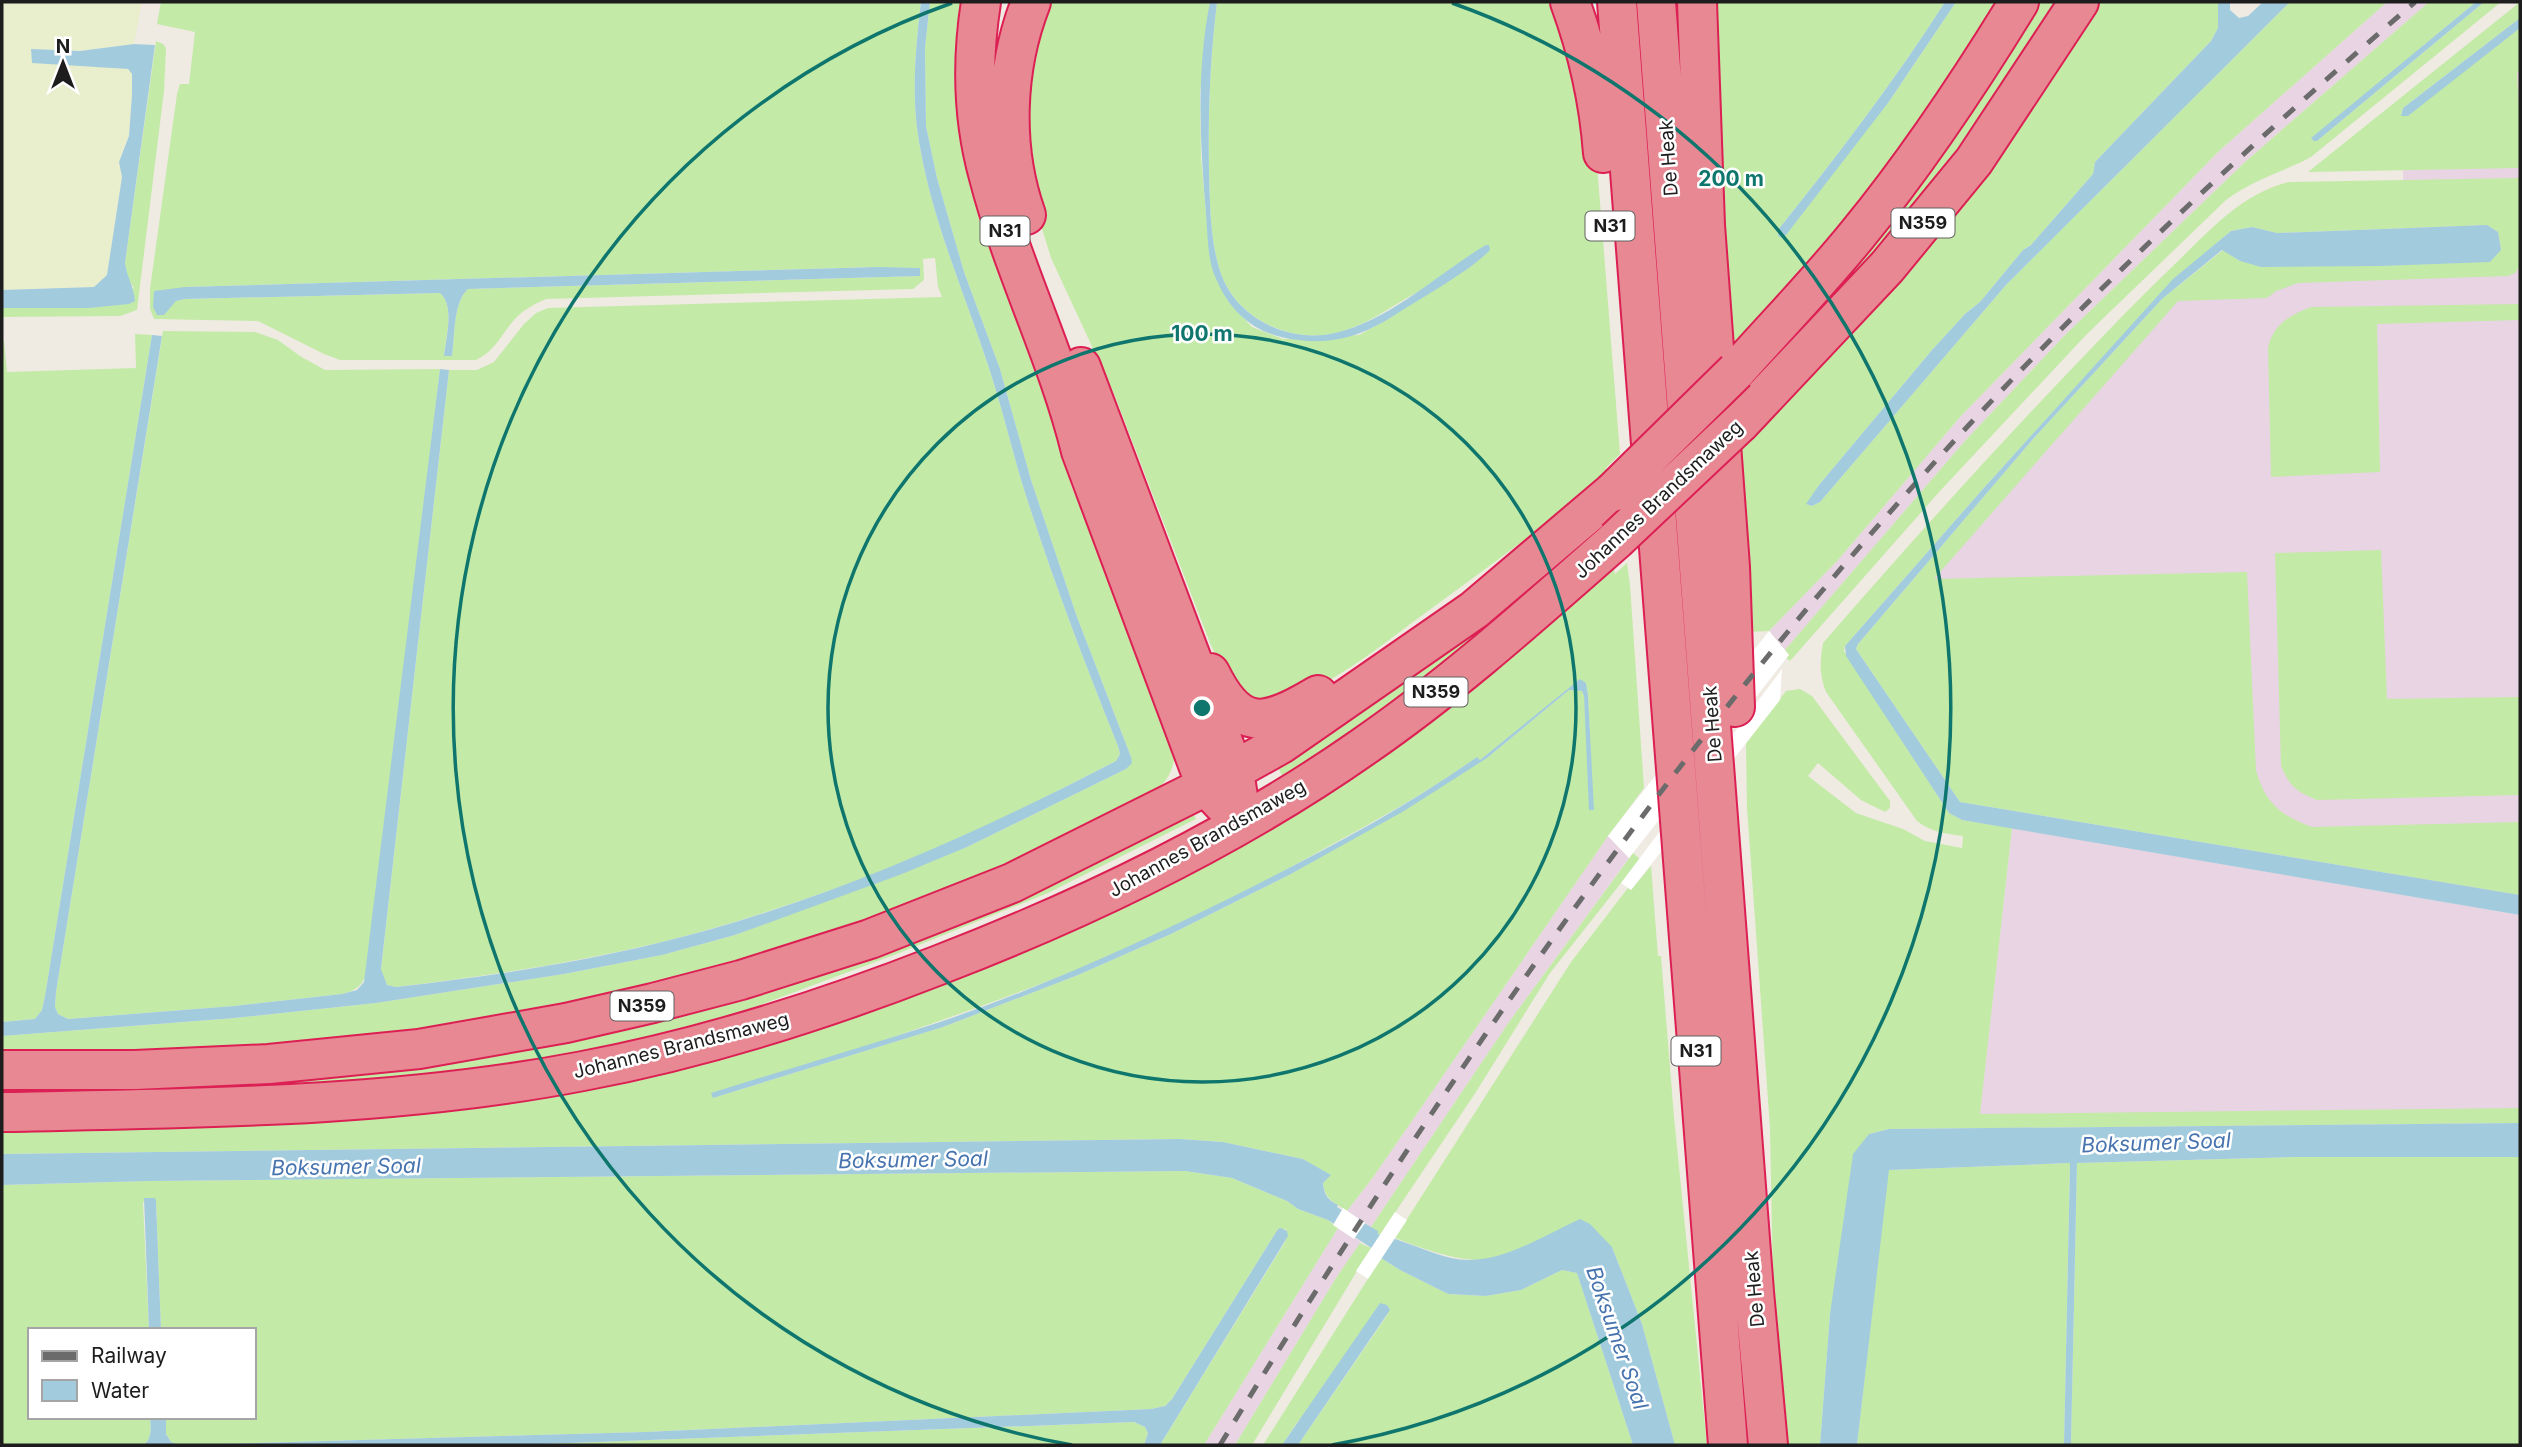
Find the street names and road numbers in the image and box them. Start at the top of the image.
street label: De Heak [1654,118,1683,197]
road number: N359 [1892,208,1954,238]
road number: N31 [1586,211,1634,240]
road number: N31 [981,216,1030,246]
street label: Johannes Brandsmaweg [1570,415,1747,583]
road number: N359 [1404,678,1468,706]
street label: De Heak [1698,684,1727,763]
street label: Johannes Brandsmaweg [1105,775,1310,902]
road number: N359 [610,992,674,1021]
street label: Johannes Brandsmaweg [571,1008,791,1083]
road number: N31 [1672,1036,1720,1066]
street label: De Heak [1740,1249,1769,1328]

